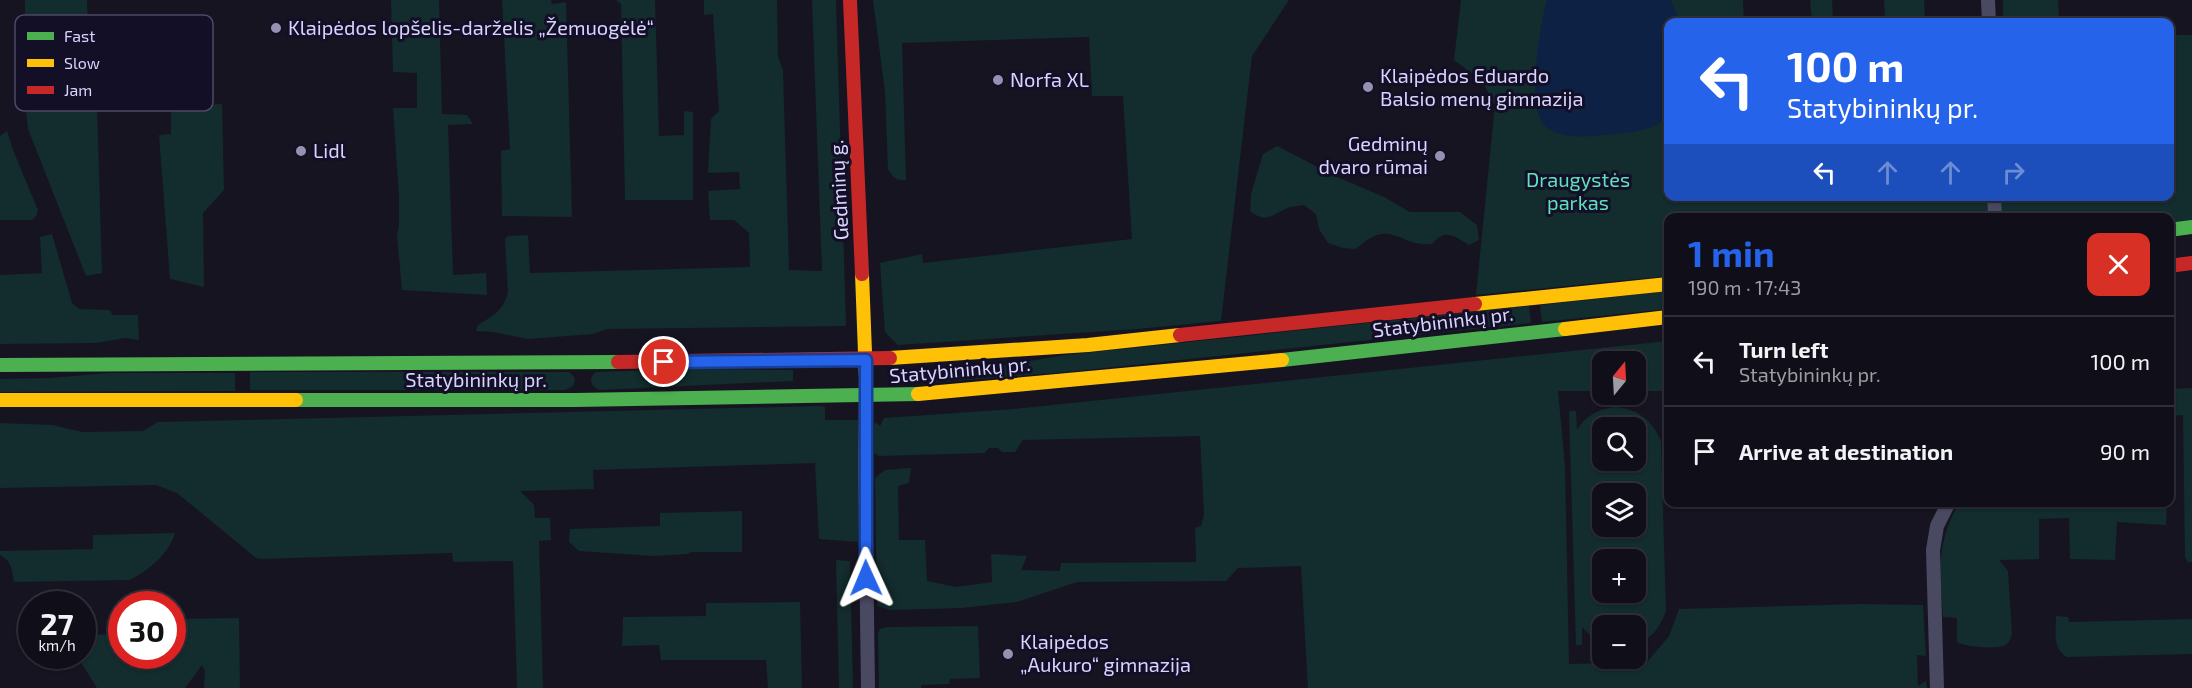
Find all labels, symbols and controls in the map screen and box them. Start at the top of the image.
legend [15,15,213,111]
place label: Klaipėdos lopšelis-darželis „Žemuogėlė“ [288,15,654,39]
marker: Klaipėdos lopšelis-darželis „Žemuogėlė“ [269,21,283,35]
text: Fast [64,26,95,45]
text: 100 m [1787,40,1904,90]
icon: left [1688,42,1766,120]
text: Slow [64,53,100,72]
place label: Klaipėdos Eduardo Balsio menų gimnazija [1380,63,1583,110]
place label: Norfa XL [1010,67,1089,91]
marker: Norfa XL [991,73,1005,87]
text: Jam [64,80,92,99]
marker: Klaipėdos Eduardo Balsio menų gimnazija [1361,80,1375,94]
text: Statybininkų pr. [1787,91,1978,123]
place label: Gedminų dvaro rūmai [1319,131,1428,178]
place label: Lidl [313,138,346,162]
street label: Gedminų g. [823,139,853,241]
marker: Lidl [294,144,308,158]
marker: Gedminų dvaro rūmai [1433,149,1447,163]
icon: left [1808,156,1841,189]
icon: ahead [1871,156,1904,189]
icon: ahead [1934,156,1967,189]
icon: right [1997,156,2030,189]
park label: Draugystės parkas [1526,167,1630,214]
text: 1 min [1688,231,1775,274]
button: close [2087,233,2150,296]
text: 190 m · 17:43 [1688,275,1801,299]
street label: Statybininkų pr. [1371,300,1515,342]
pin [638,336,689,387]
text: Turn left [1739,336,1828,362]
icon: arrive [647,345,680,378]
icon: left [1688,345,1721,378]
text: 100 m [2091,348,2150,374]
street label: Statybininkų pr. [888,351,1032,387]
north arrow [1592,351,1646,405]
map controls [1592,351,1646,669]
text: Statybininkų pr. [1739,362,1881,386]
street label: Statybininkų pr. [405,367,547,391]
button: search [1592,417,1646,471]
icon: arrive [1688,435,1721,468]
text: Arrive at destination [1739,438,1953,464]
text: 90 m [2100,438,2150,464]
button: layers [1592,483,1646,537]
position arrow [834,546,898,610]
button: + [1592,549,1646,603]
speed limit sign: 30 [108,591,186,669]
text: 27 [40,605,74,641]
button: − [1592,615,1646,669]
place label: Klaipėdos „Aukuro“ gimnazija [1020,629,1191,676]
text: km/h [38,636,76,654]
marker: Klaipėdos „Aukuro“ gimnazija [1001,647,1015,661]

